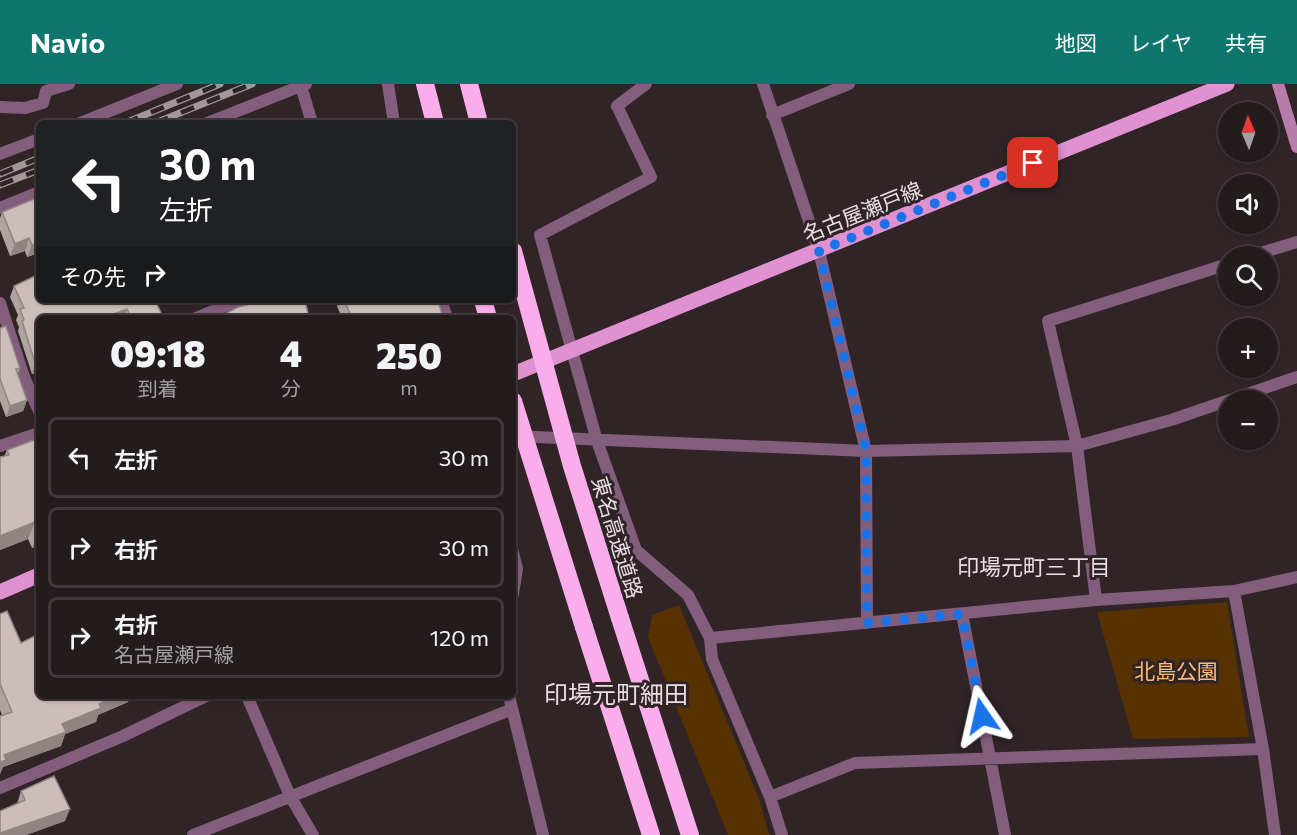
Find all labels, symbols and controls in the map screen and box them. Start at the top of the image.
text: Navio [30,25,105,59]
text: 地図 [1055,30,1097,55]
text: レイヤ [1130,30,1192,55]
text: 共有 [1225,30,1267,55]
north arrow [1218,102,1278,162]
map controls [1218,102,1278,450]
text: 30 m [159,137,256,189]
pin [1007,137,1058,188]
icon: left [60,144,138,222]
icon: arrive [1016,146,1049,179]
button: sound [1218,174,1278,234]
street label: 名古屋瀬戸線 [799,176,925,246]
text: 左折 [159,193,213,226]
button: search [1218,246,1278,306]
icon: right [138,258,171,291]
text: その先 [60,263,126,290]
button: + [1218,318,1278,378]
text: 09:18 [110,330,206,374]
text: 4 [280,330,302,374]
text: 250 [376,332,442,376]
text: m [400,375,418,399]
text: 到着 [138,376,178,400]
text: 分 [281,376,301,400]
button: − [1218,390,1278,450]
icon: left [63,441,96,474]
text: 30 m [439,444,489,471]
text: 左折 [114,446,158,473]
street label: 東名高速道路 [588,473,648,601]
icon: right [63,531,96,564]
text: 30 m [439,534,489,561]
text: 右折 [114,536,158,563]
district label: 印場元町三丁目 [957,553,1111,580]
text: 右折 [114,611,158,638]
icon: right [63,621,96,654]
text: 120 m [430,624,489,651]
text: 名古屋瀬戸線 [114,642,234,666]
park label: 北島公園 [1134,658,1218,683]
district label: 印場元町細田 [544,679,688,708]
position arrow [950,684,1014,748]

